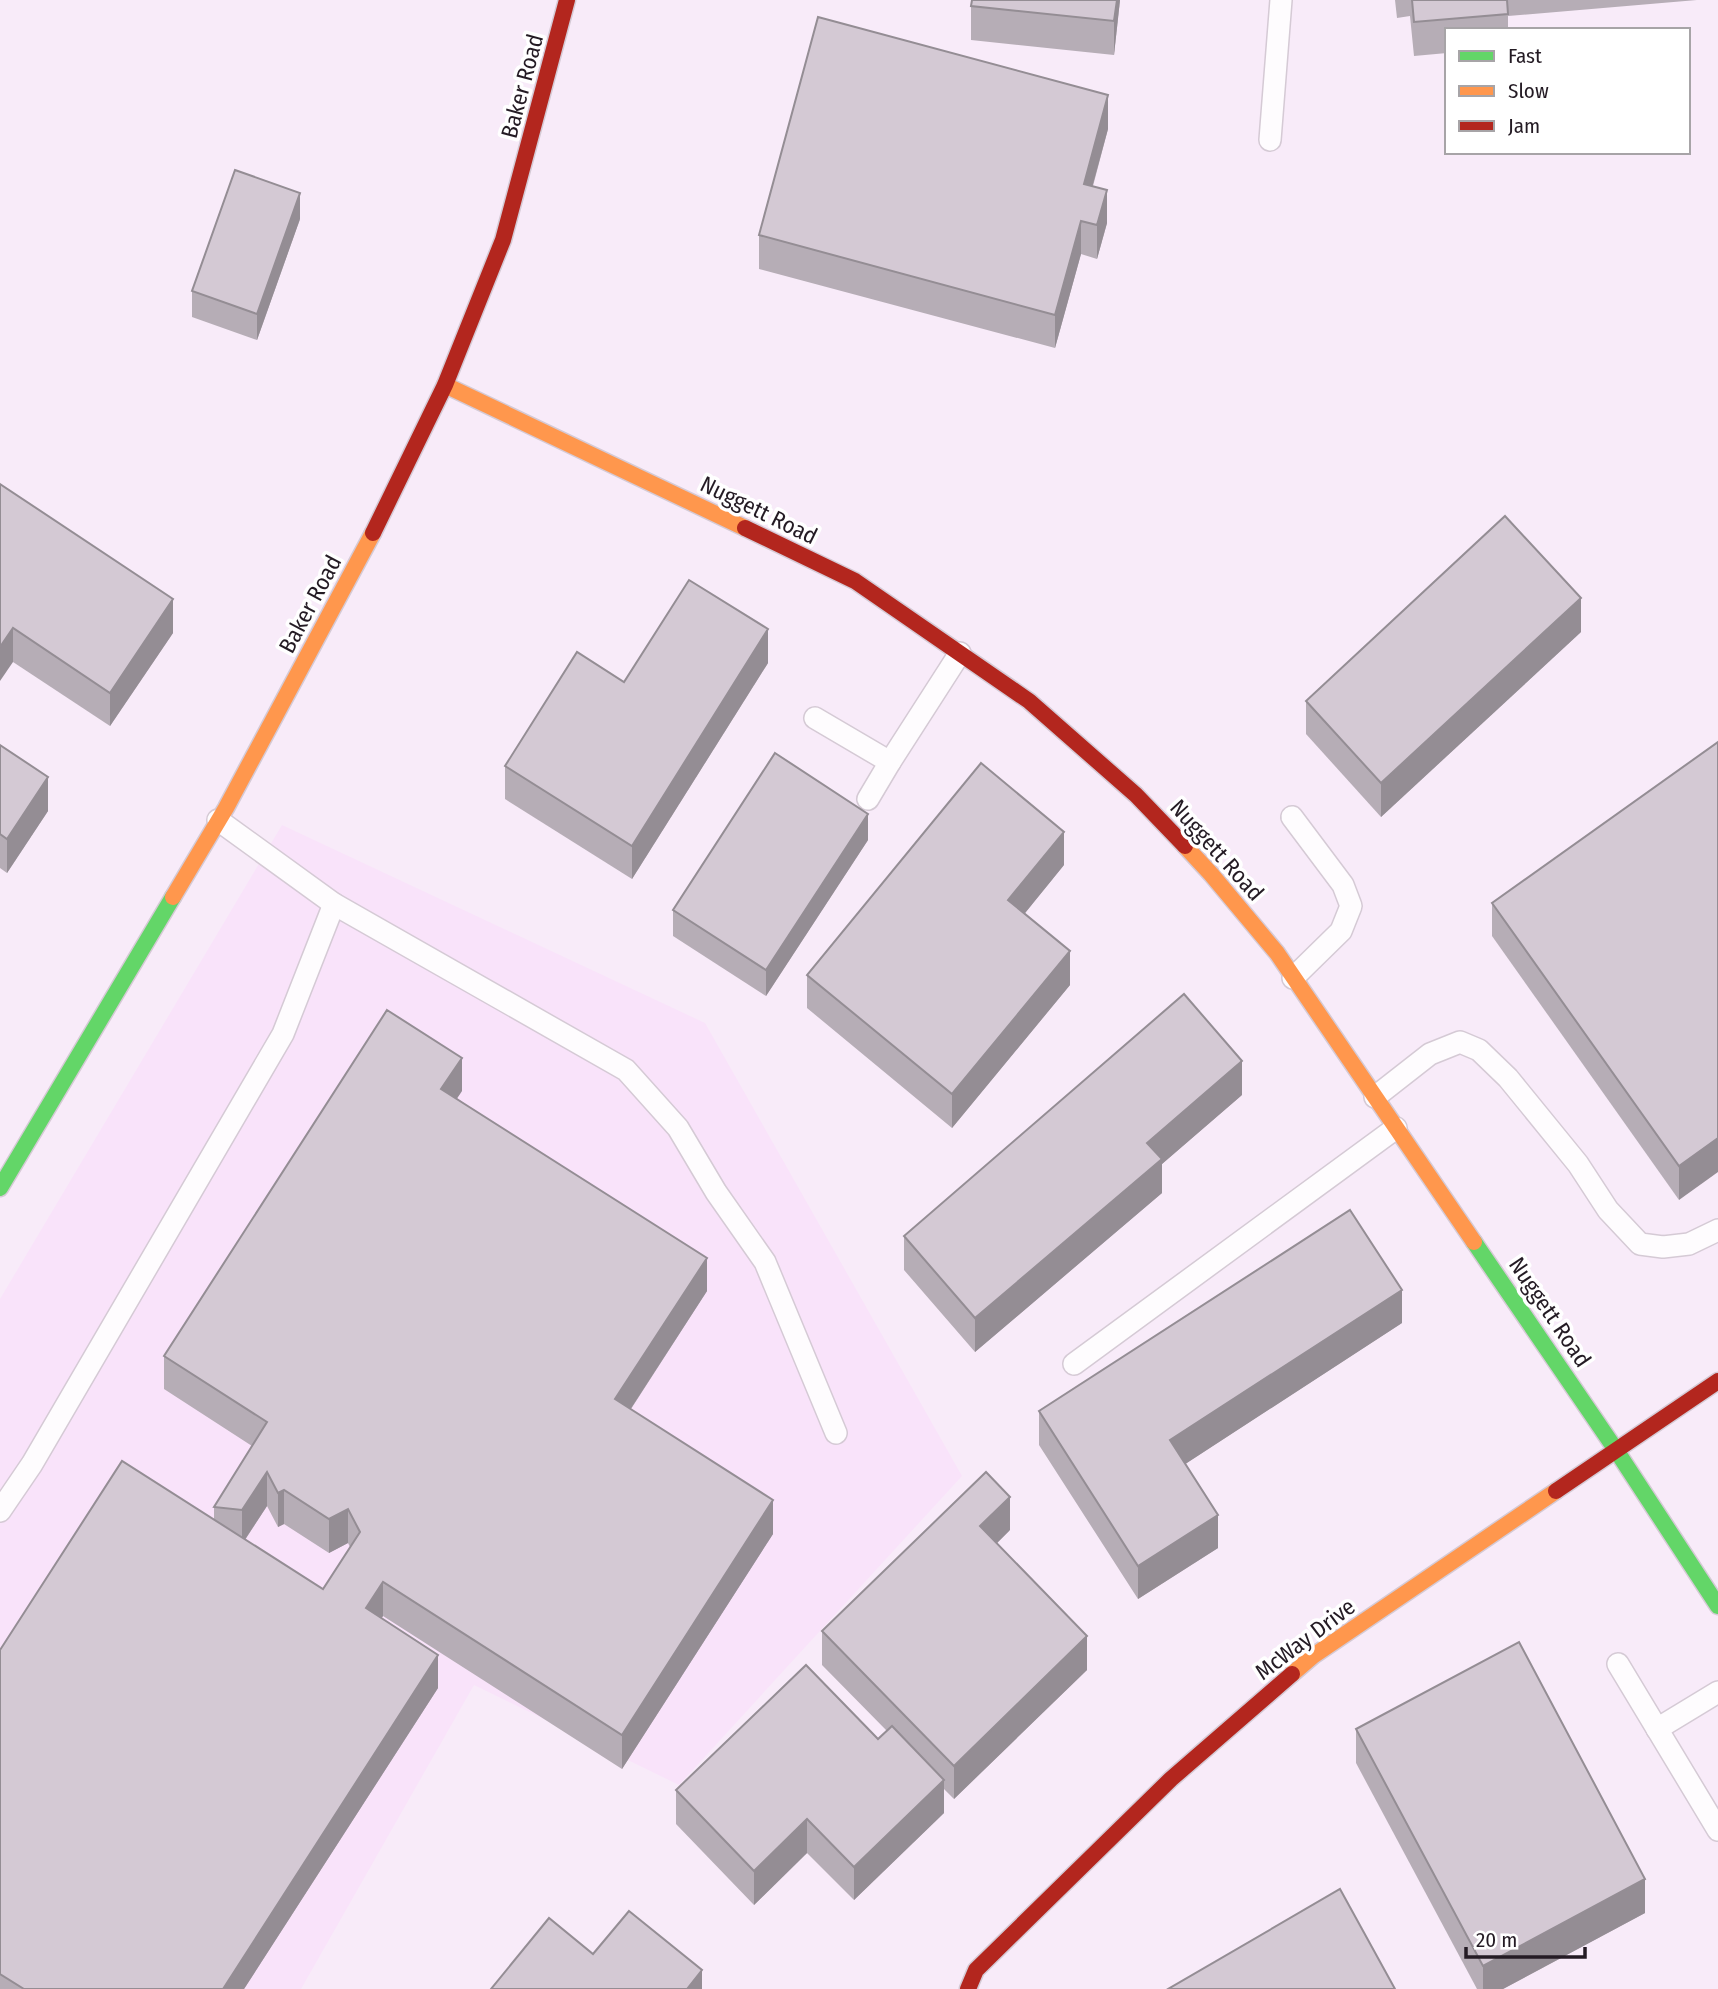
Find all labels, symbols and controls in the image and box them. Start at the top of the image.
legend [1445,28,1690,154]
street label: Baker Road [495,31,549,141]
text: Fast [1508,43,1542,69]
text: Slow [1508,78,1549,104]
text: Jam [1508,113,1540,139]
street label: Nuggett Road [696,470,822,550]
street label: Baker Road [273,550,347,658]
street label: Nuggett Road [1164,794,1270,906]
street label: Nuggett Road [1503,1252,1597,1372]
street label: McWay Drive [1249,1592,1361,1686]
scale bar [1466,1916,1585,1960]
text: 20 m [1476,1927,1517,1953]

